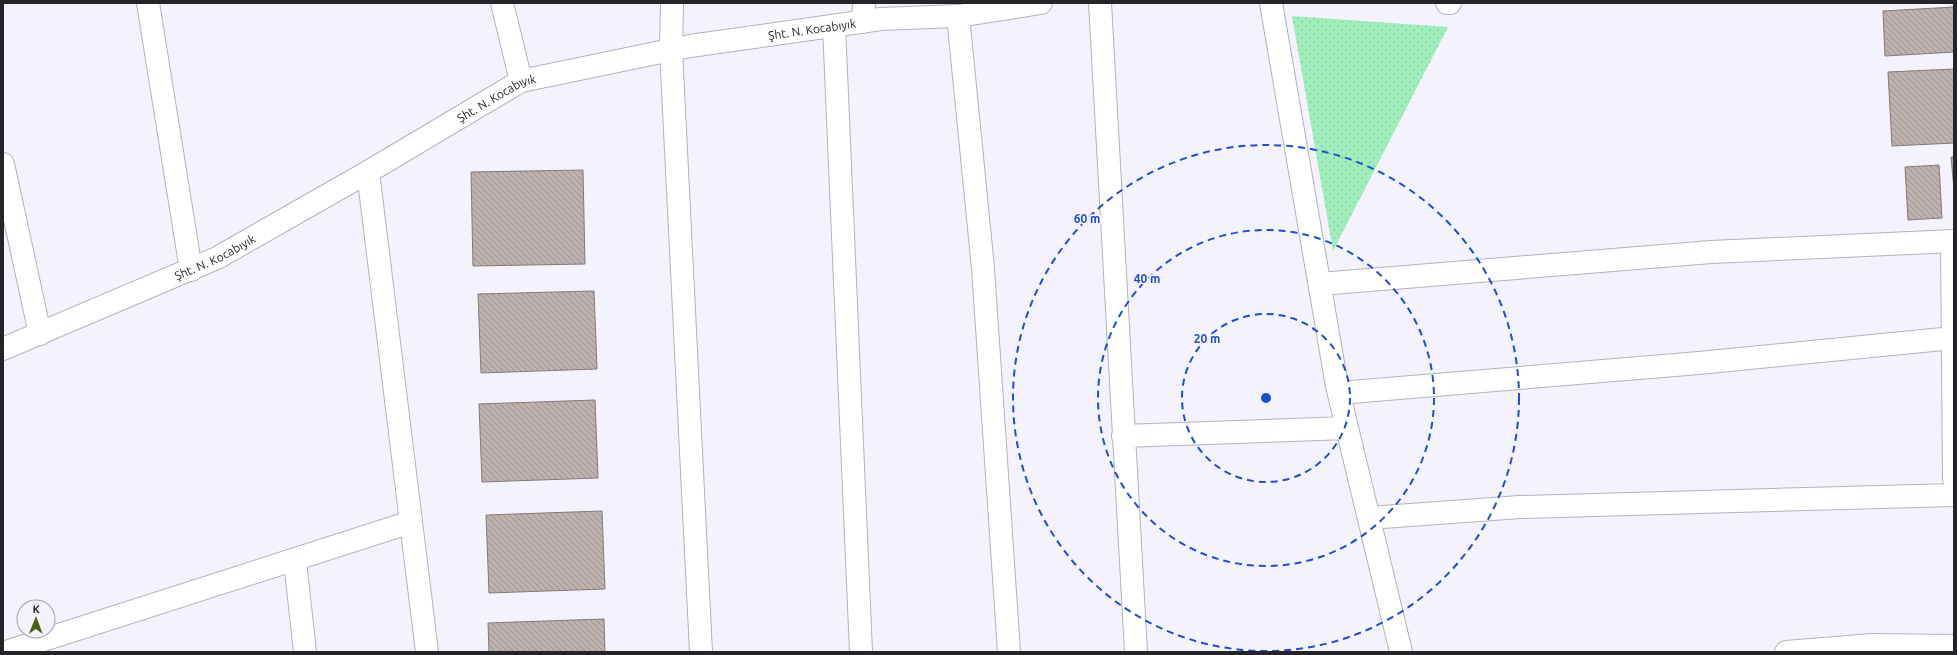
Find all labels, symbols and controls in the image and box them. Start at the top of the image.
street label: Şht. N. Kocabıyık [767,16,857,41]
street label: Şht. N. Kocabıyık [454,72,537,124]
text: 60 m [1074,212,1100,225]
street label: Şht. N. Kocabıyık [172,231,257,282]
text: 40 m [1134,272,1160,285]
text: 20 m [1194,332,1220,345]
centre of rings [1259,391,1273,405]
north arrow [16,599,56,639]
text: K [32,603,41,615]

